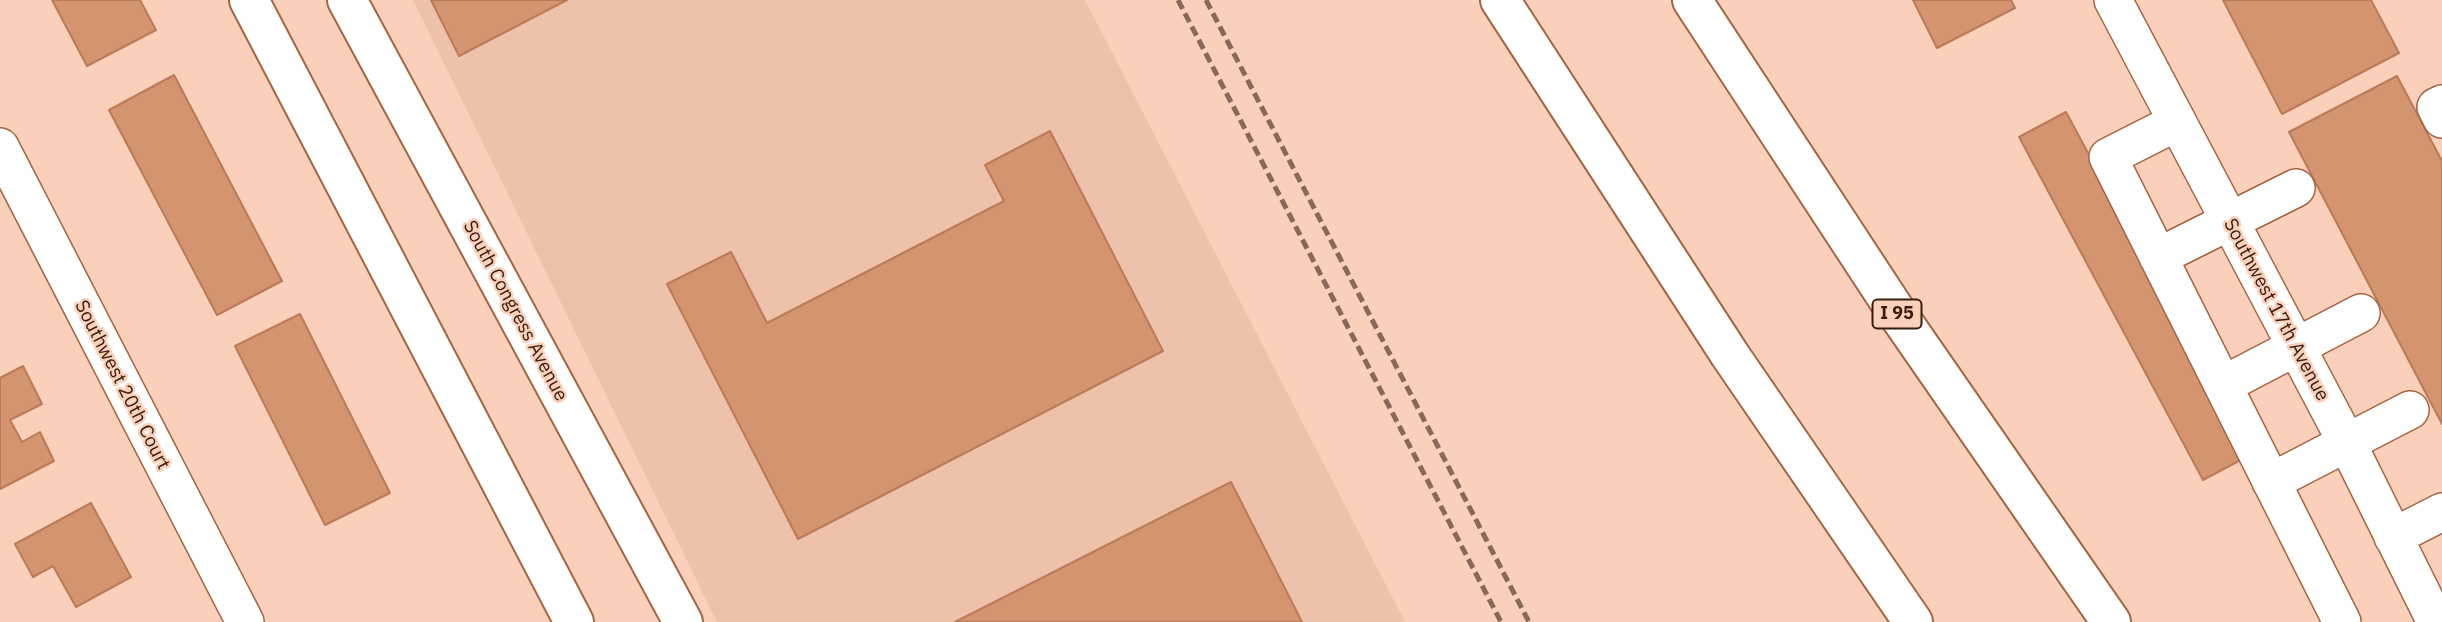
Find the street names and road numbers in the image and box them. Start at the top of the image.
street label: Southwest 17th Avenue [2218,215,2334,405]
street label: South Congress Avenue [458,217,572,405]
street label: Southwest 20th Court [69,297,175,473]
road number: I 95 [1872,300,1922,328]

